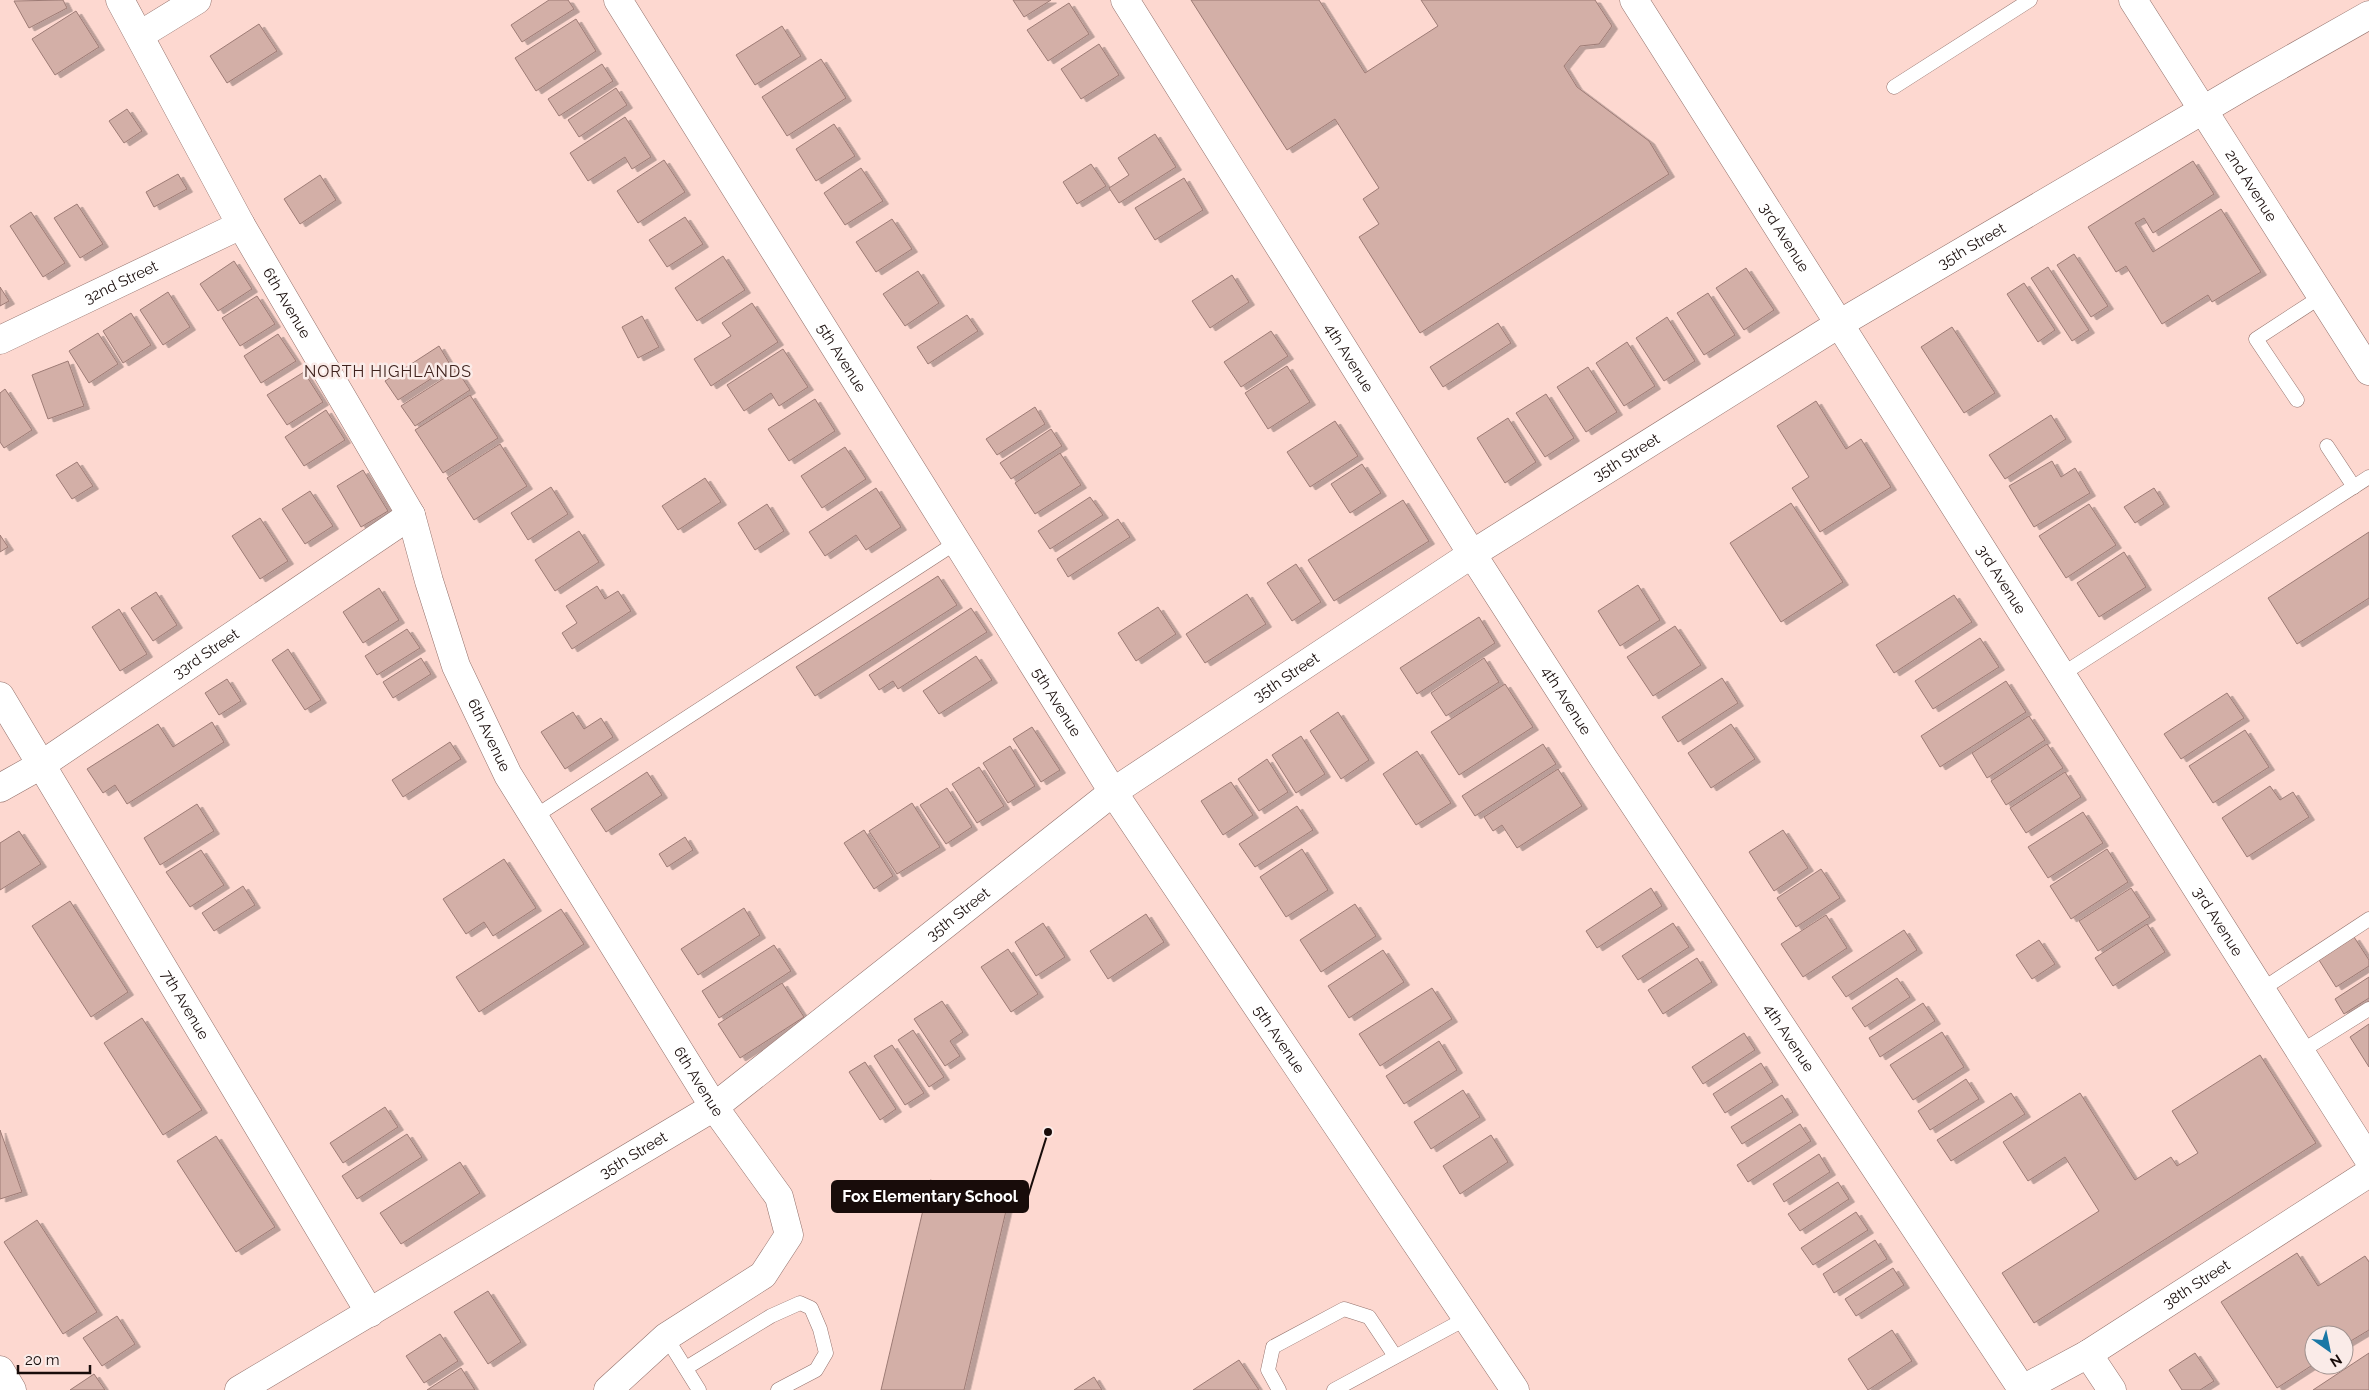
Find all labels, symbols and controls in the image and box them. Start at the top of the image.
street label: 2nd Avenue [2221,146,2281,225]
street label: 3rd Avenue [1756,199,1813,275]
street label: 35th Street [1935,219,2009,273]
street label: 32nd Street [81,257,161,308]
street label: 6th Avenue [259,265,315,342]
street label: 5th Avenue [813,320,870,396]
street label: 4th Avenue [1321,320,1377,396]
district label: NORTH HIGHLANDS [304,362,472,381]
street label: 35th Street [1589,430,1663,485]
street label: 3rd Avenue [1973,542,2030,618]
street label: 33rd Street [169,625,242,682]
street label: 35th Street [1250,649,1323,706]
street label: 4th Avenue [1538,663,1595,738]
street label: 5th Avenue [1029,664,1085,740]
street label: 6th Avenue [464,696,514,775]
street label: 35th Street [923,884,993,945]
street label: 3rd Avenue [2189,884,2247,960]
street label: 7th Avenue [157,967,213,1043]
street label: 4th Avenue [1760,1000,1818,1075]
street label: 5th Avenue [1250,1002,1309,1077]
street label: 6th Avenue [670,1043,727,1120]
street label: 35th Street [596,1128,670,1182]
callout: Fox Elementary School [832,1181,1028,1212]
text: Fox Elementary School [842,1187,1019,1206]
street label: 38th Street [2160,1256,2233,1312]
north arrow [2304,1325,2354,1375]
scale bar [18,1342,90,1374]
text: 20 m [25,1351,60,1369]
text: N [2327,1351,2345,1371]

